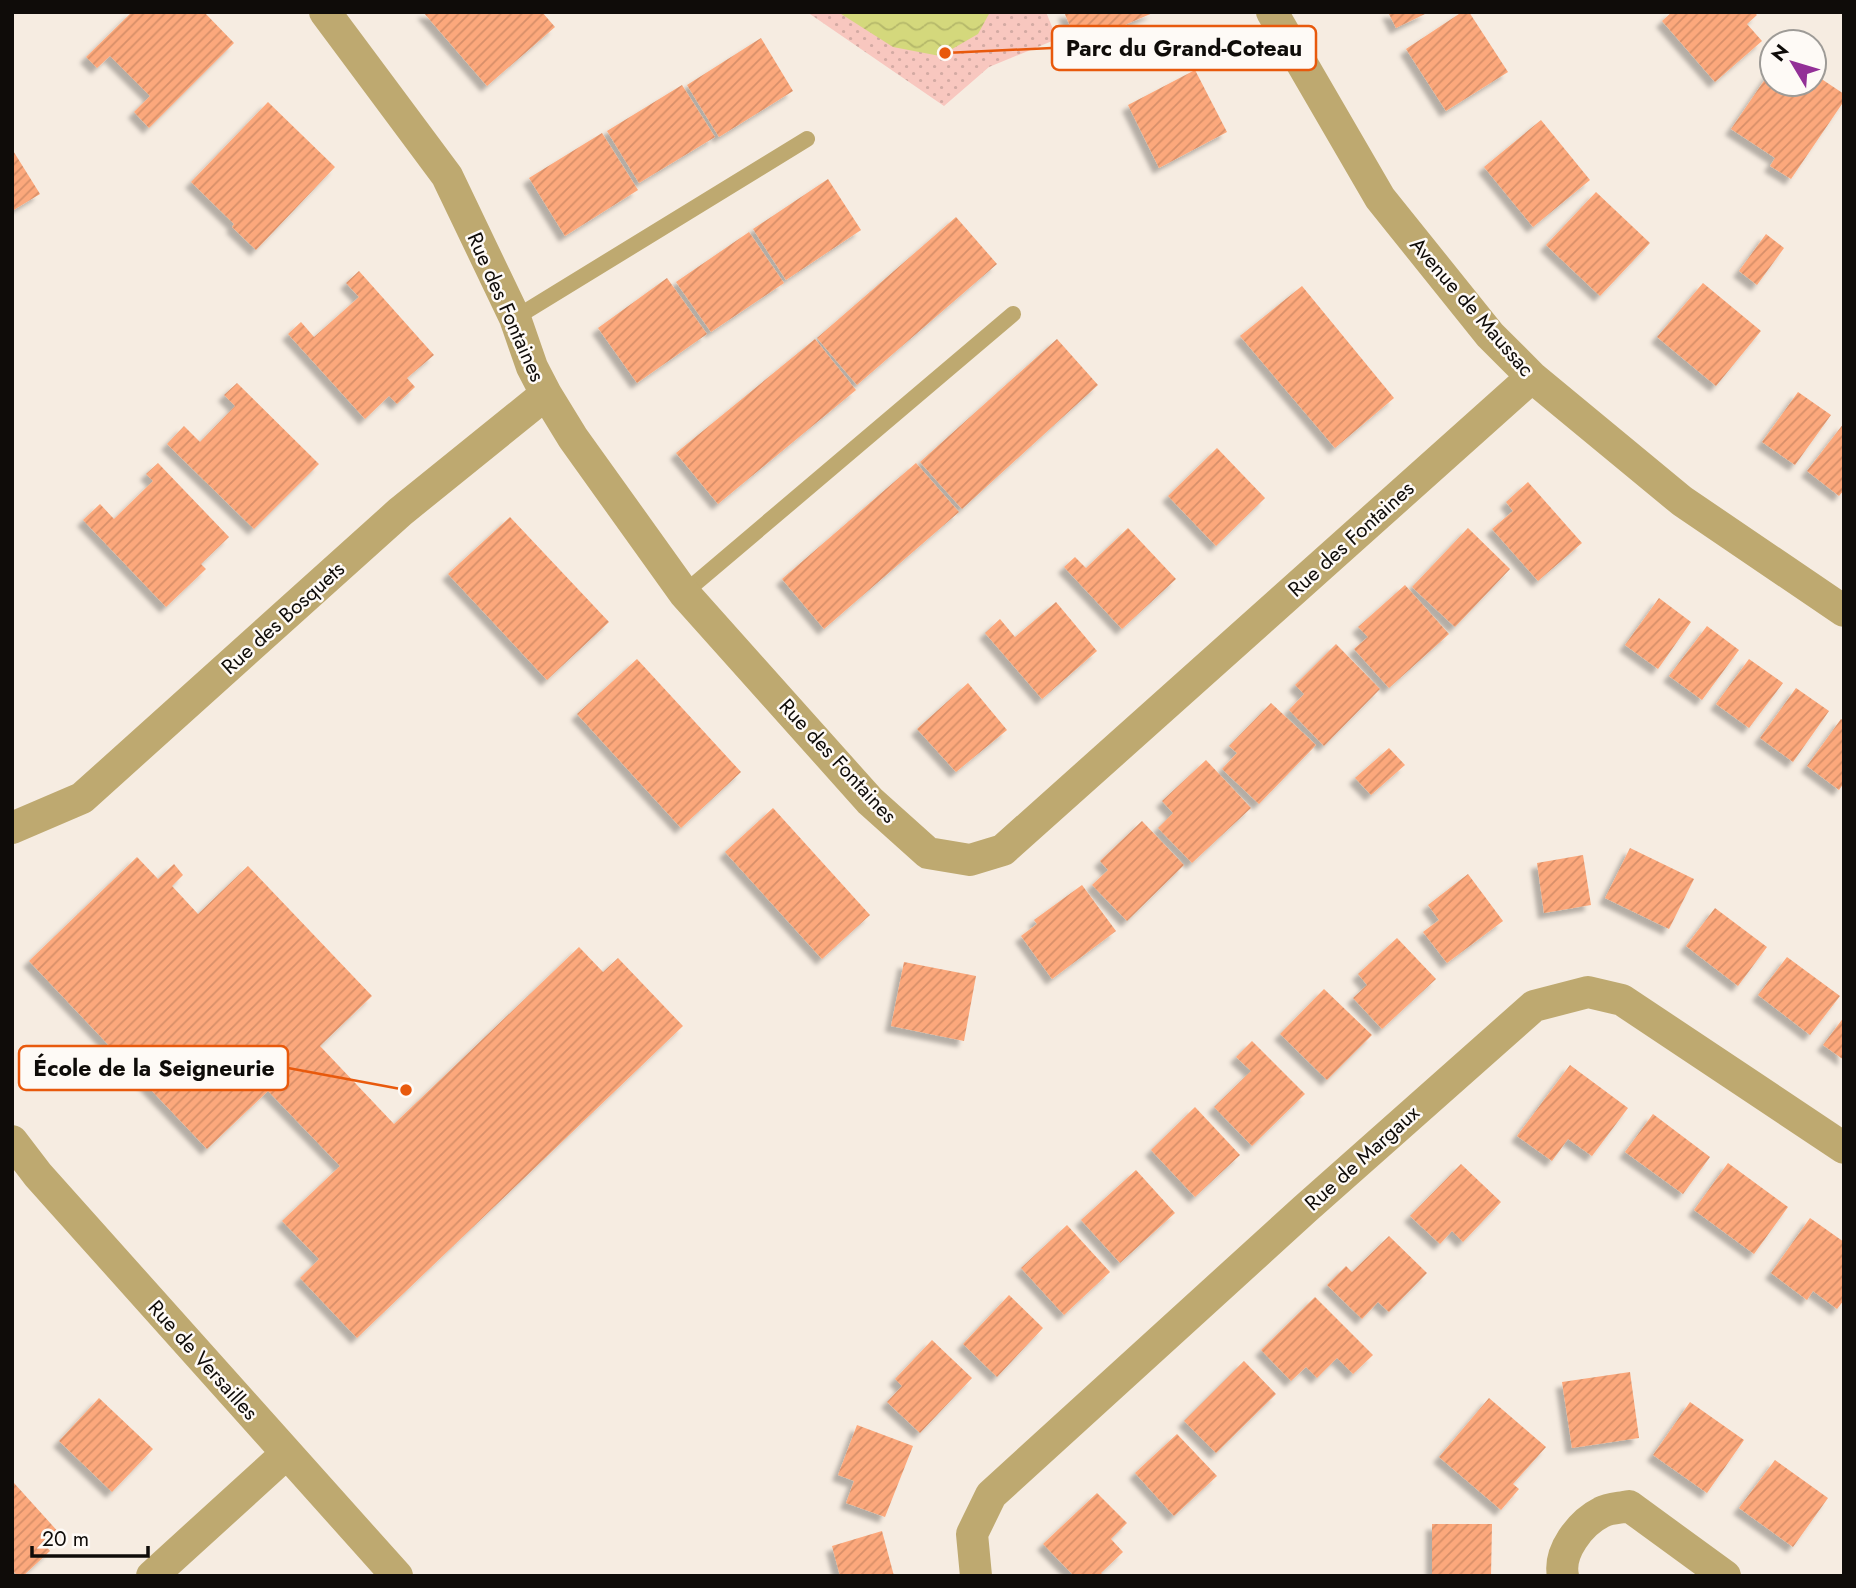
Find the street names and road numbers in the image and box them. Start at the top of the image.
street label: Rue des Fontaines [460,227,552,387]
street label: Avenue de Maussac [1403,231,1541,383]
street label: Rue des Fontaines [1281,474,1421,604]
street label: Rue des Bosquets [215,555,351,681]
street label: Rue des Fontaines [772,692,904,830]
street label: Rue de Margaux [1298,1098,1426,1218]
street label: Rue de Versailles [141,1293,265,1427]

